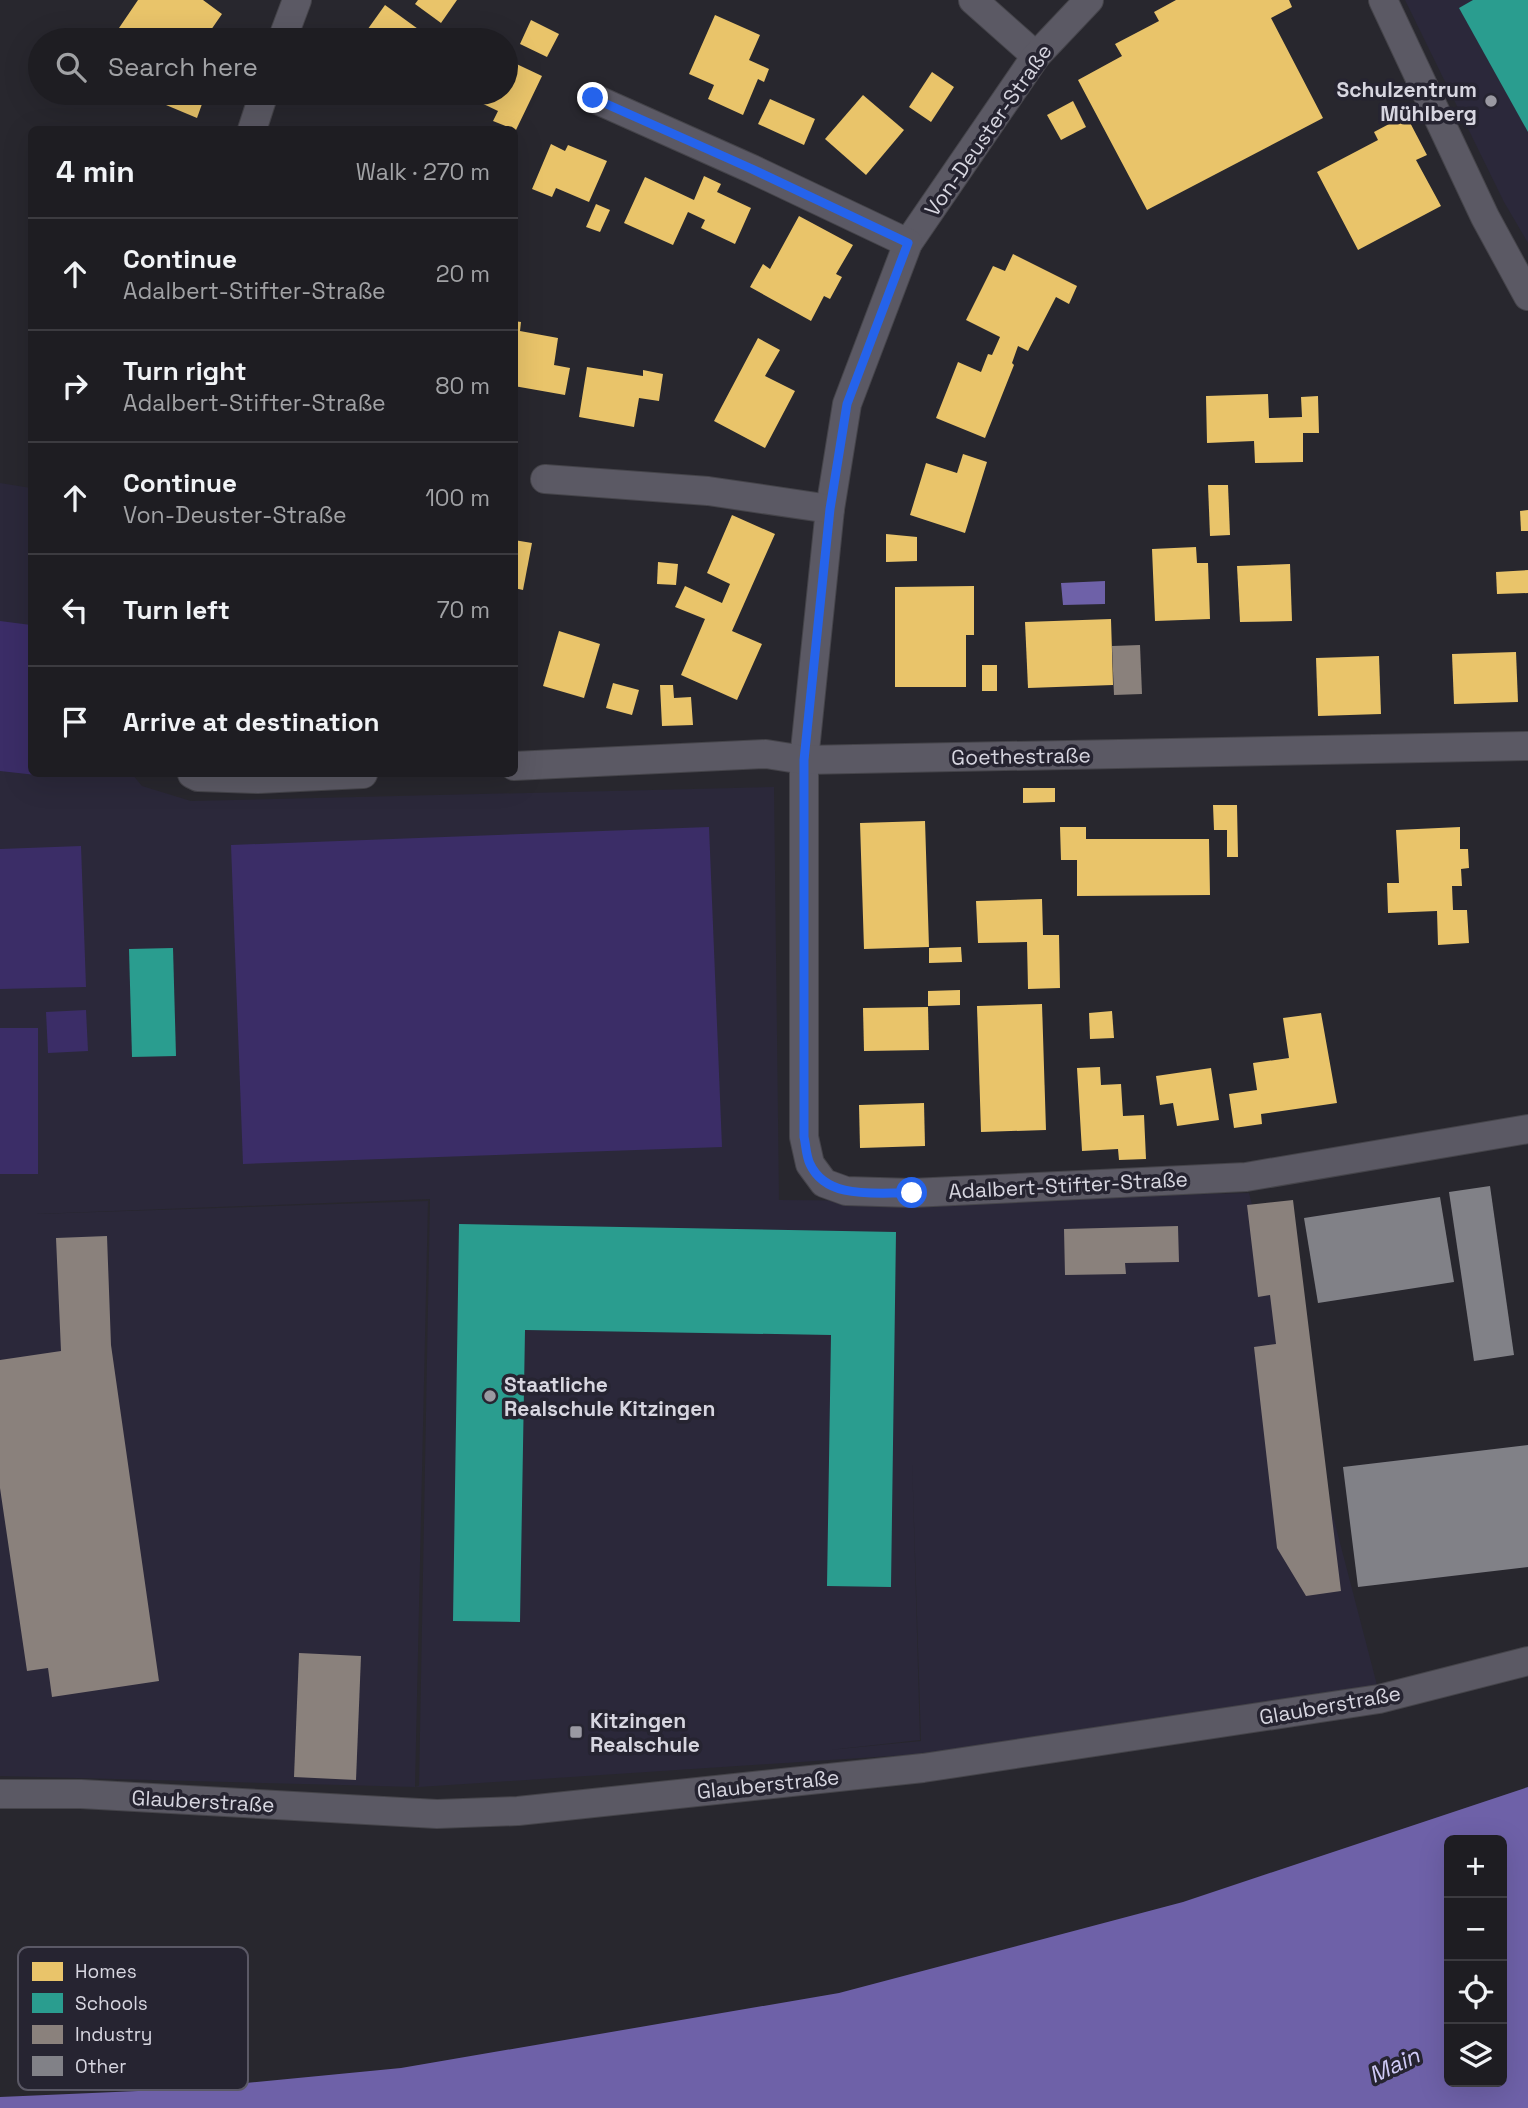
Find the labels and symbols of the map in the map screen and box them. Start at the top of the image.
street label: Von-Deuster-Straße [918,39,1058,221]
place label: Schulzentrum Mühlberg [1336,76,1477,127]
route end [577,82,608,113]
marker: Schulzentrum Mühlberg [1483,93,1499,109]
street label: Goethestraße [951,741,1091,771]
street label: Adalbert-Stifter-Straße [948,1165,1188,1205]
route start [896,1177,927,1208]
place label: Staatliche Realschule Kitzingen [504,1371,715,1422]
marker: Staatliche Realschule Kitzingen [482,1388,498,1404]
street label: Glauberstraße [1257,1679,1403,1731]
place label: Kitzingen Realschule [590,1707,700,1758]
marker: Kitzingen Realschule [568,1724,584,1740]
street label: Glauberstraße [695,1763,841,1805]
street label: Glauberstraße [131,1784,275,1818]
legend [18,1947,248,2090]
text: Homes [75,1959,137,1984]
text: Schools [75,1991,148,2016]
text: Industry [75,2022,152,2047]
water label: Main [1364,2040,1425,2090]
text: Other [75,2054,127,2079]

